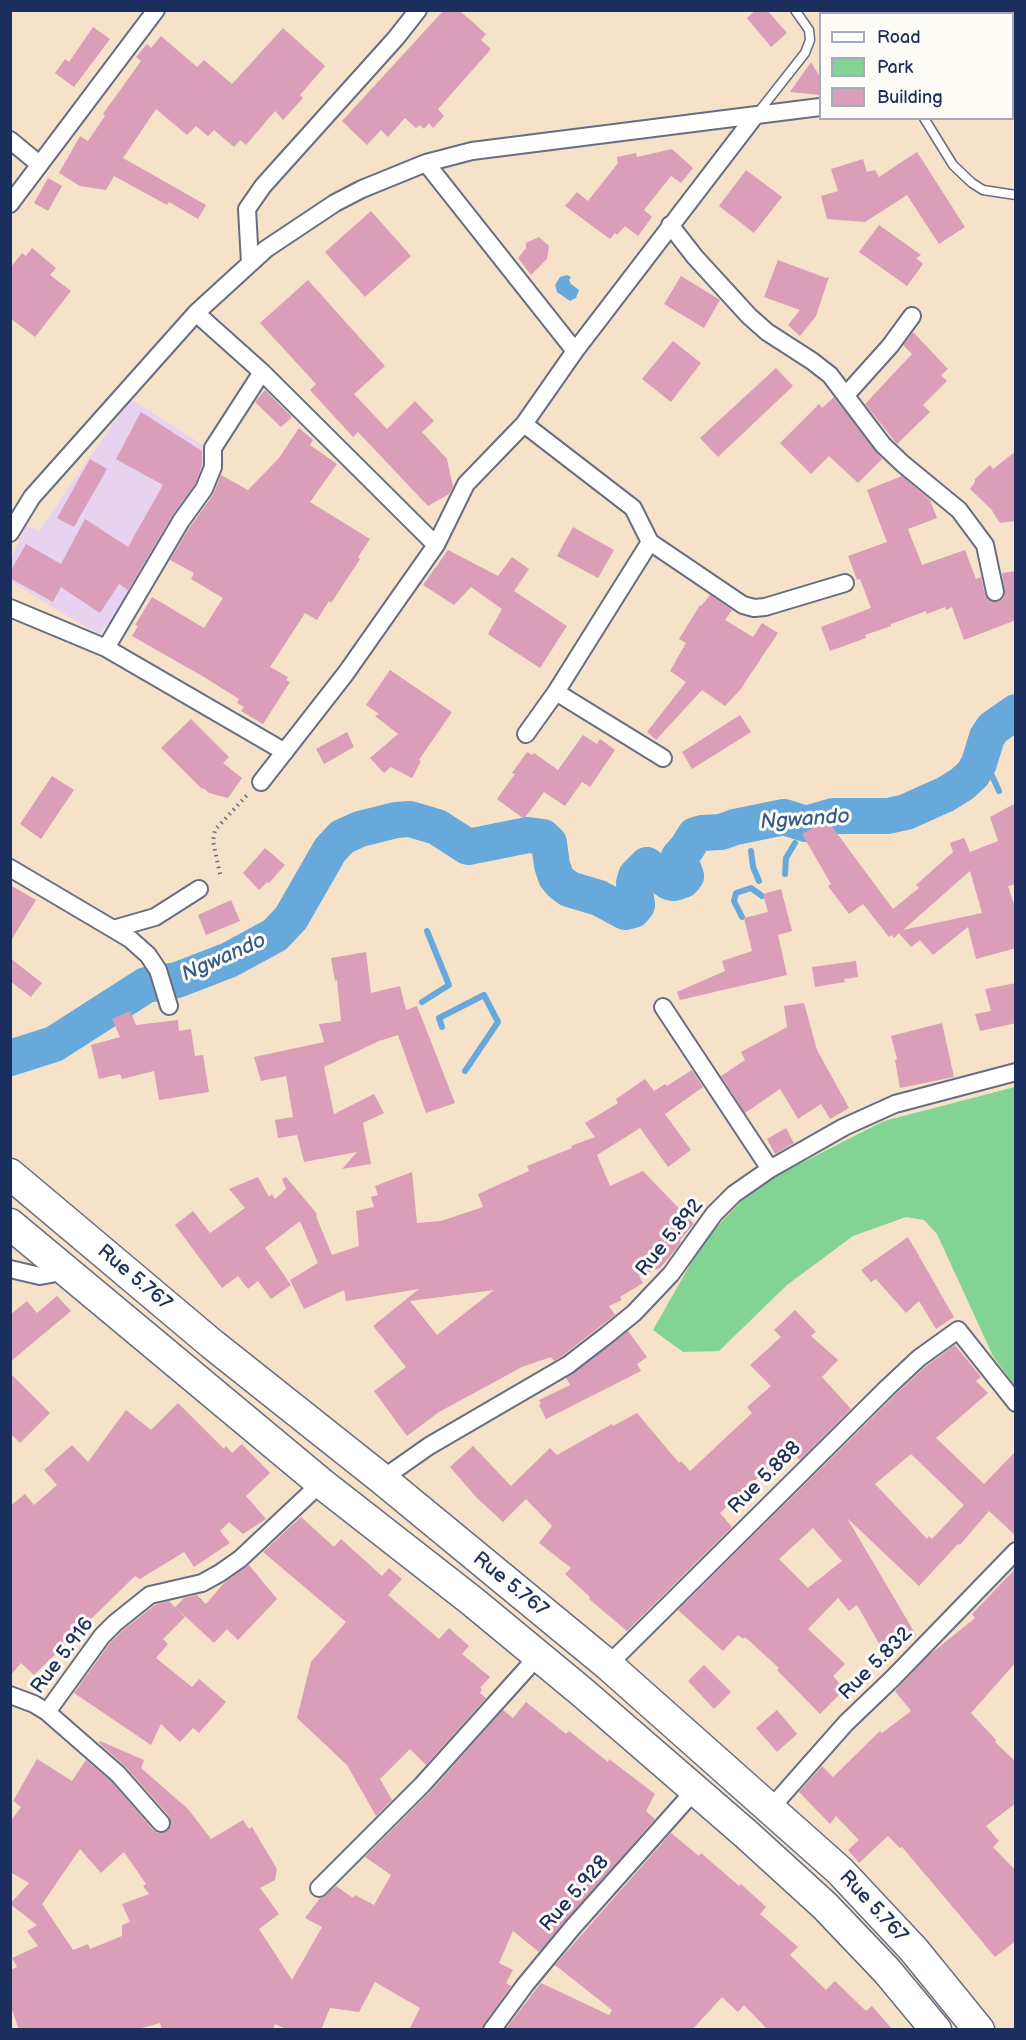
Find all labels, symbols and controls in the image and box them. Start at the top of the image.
legend [819,12,1014,120]
text: Road [877,27,921,48]
text: Park [877,57,913,78]
text: Building [877,87,943,108]
water label: Ngwando [759,804,851,836]
water label: Ngwando [178,928,270,988]
street label: Rue 5.892 [631,1194,709,1282]
street label: Rue 5.767 [92,1240,176,1316]
street label: Rue 5.888 [724,1437,806,1519]
street label: Rue 5.767 [468,1547,552,1623]
street label: Rue 5.916 [26,1613,100,1699]
street label: Rue 5.832 [834,1622,918,1706]
street label: Rue 5.928 [535,1851,615,1937]
street label: Rue 5.767 [834,1866,912,1948]

